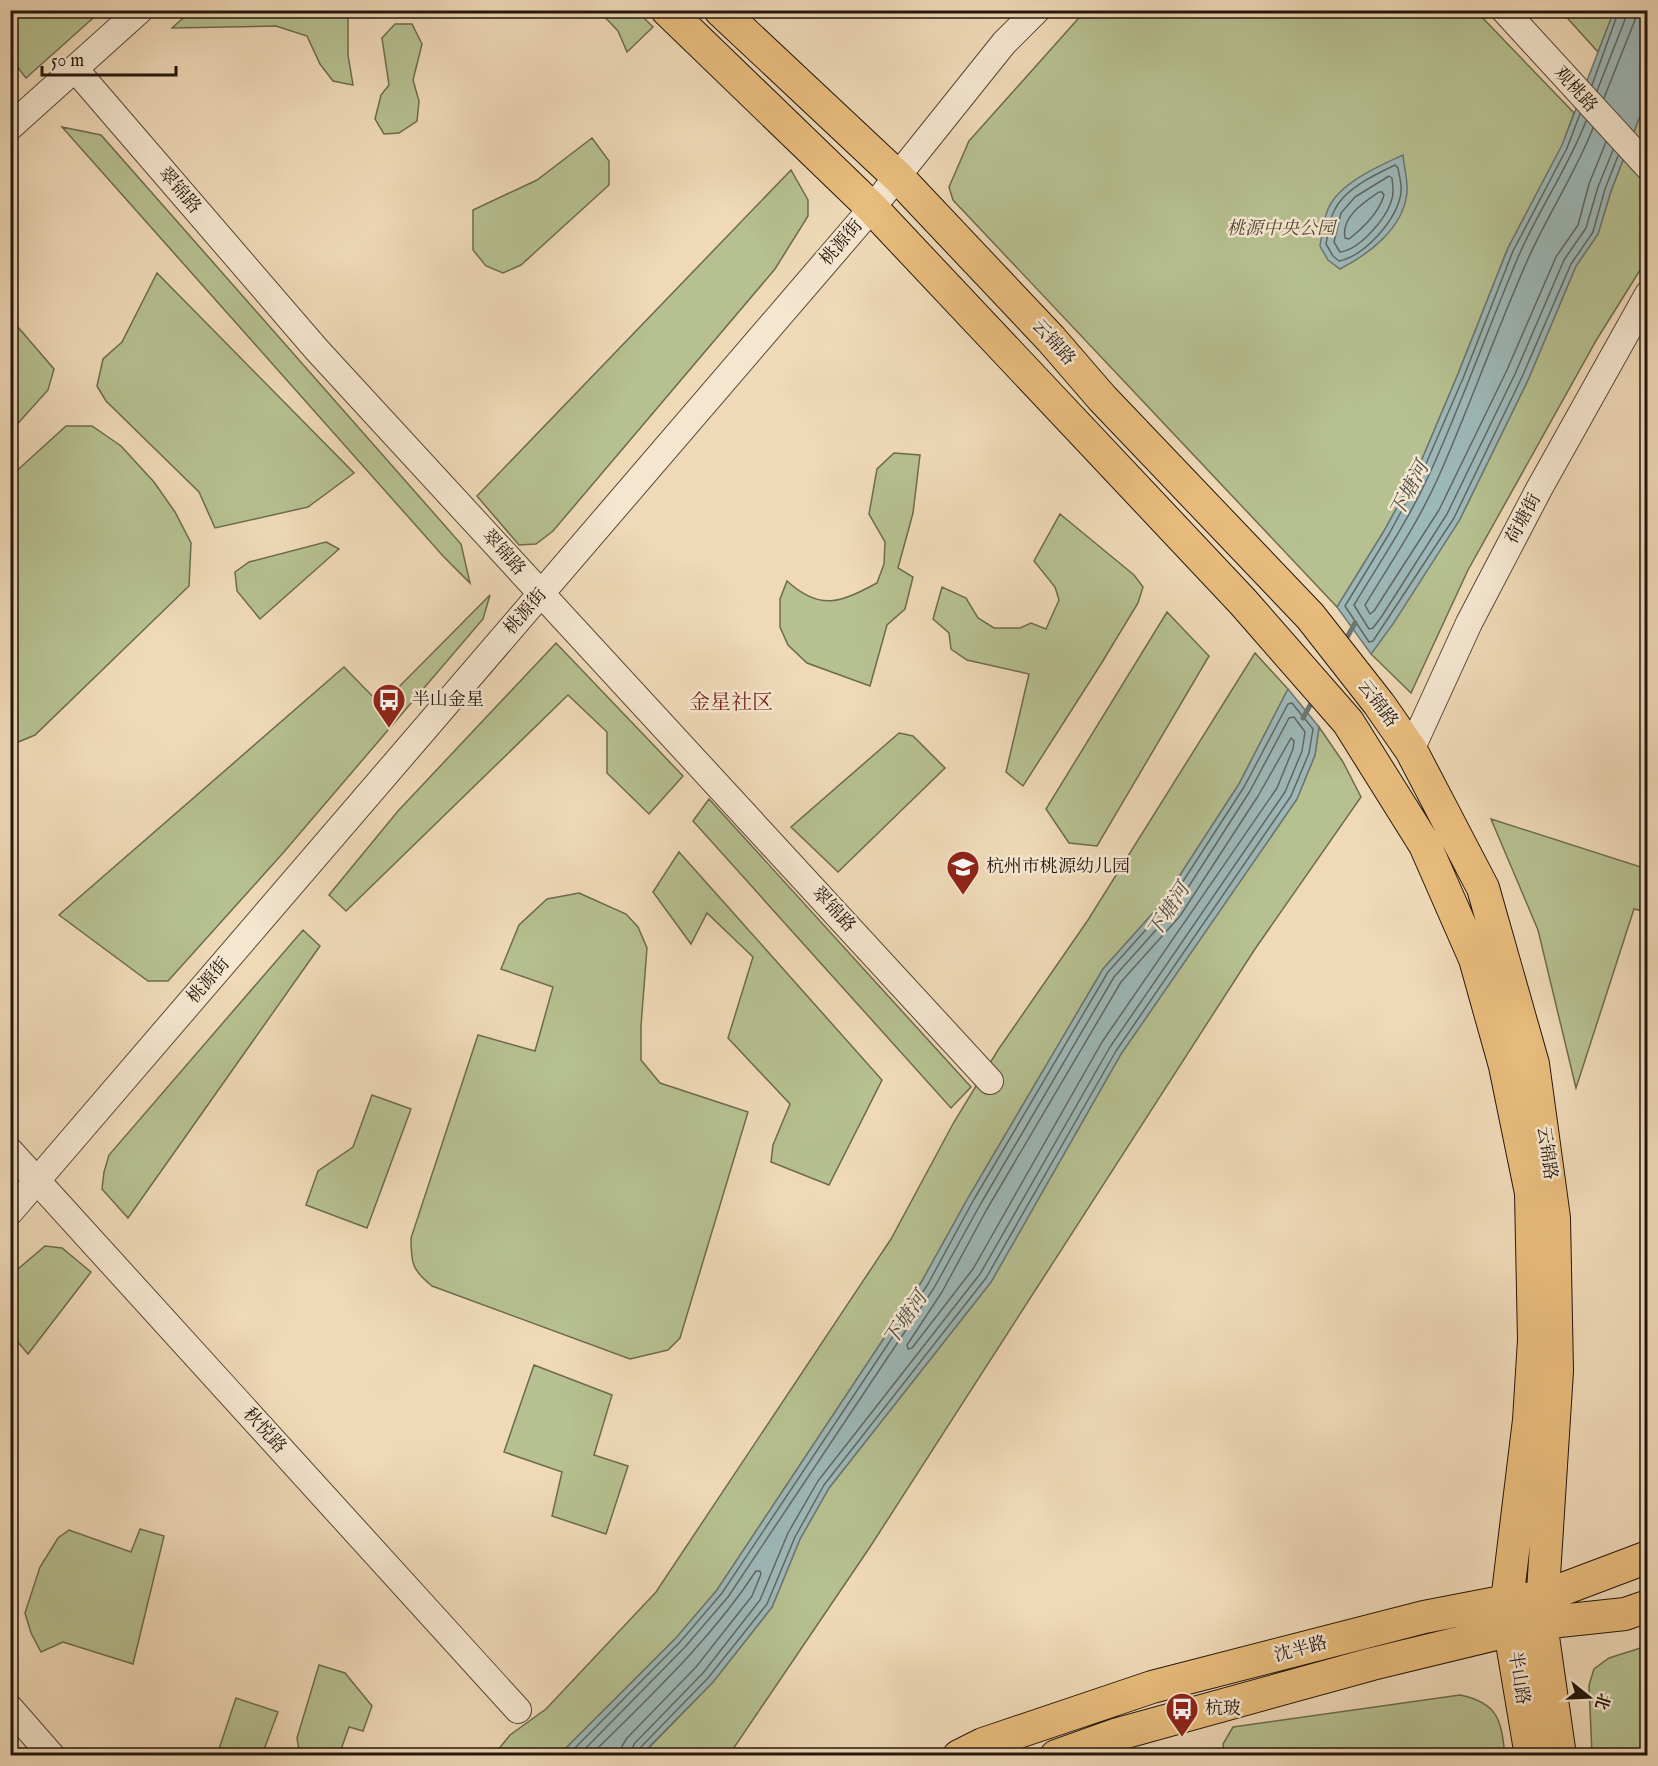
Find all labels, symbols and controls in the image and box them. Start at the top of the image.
scale bar [42,39,176,77]
text: 50 m [51,50,84,73]
street label: 观桃路 [1548,62,1602,118]
street label: 翠锦路 [153,163,205,219]
street label: 桃源街 [816,215,868,271]
park label: 桃源中央公园 [1227,218,1338,241]
street label: 云锦路 [1026,315,1080,371]
water label: 下塘河 [1385,455,1437,522]
street label: 荷塘街 [1501,490,1547,548]
street label: 翠锦路 [476,525,530,581]
street label: 桃源街 [500,584,552,640]
street label: 云锦路 [1352,676,1402,732]
bus stop icon: 半山金星 [371,682,407,729]
place label: 半山金星 [412,689,484,712]
district label: 金星社区 [689,690,773,717]
school or university icon: 杭州市桃源幼儿园 [945,849,981,896]
place label: 杭州市桃源幼儿园 [986,856,1130,879]
water label: 下塘河 [1142,877,1197,943]
street label: 翠锦路 [806,882,860,938]
street label: 桃源街 [183,953,235,1009]
street label: 云锦路 [1531,1125,1561,1181]
water label: 下塘河 [879,1285,935,1351]
street label: 秋悦路 [237,1403,291,1459]
street label: 沈半路 [1272,1632,1330,1668]
street label: 半山路 [1502,1650,1534,1706]
north arrow [1559,1667,1619,1727]
text: 北 [1589,1690,1613,1712]
bus stop icon: 杭玻 [1164,1691,1200,1738]
place label: 杭玻 [1205,1698,1241,1721]

